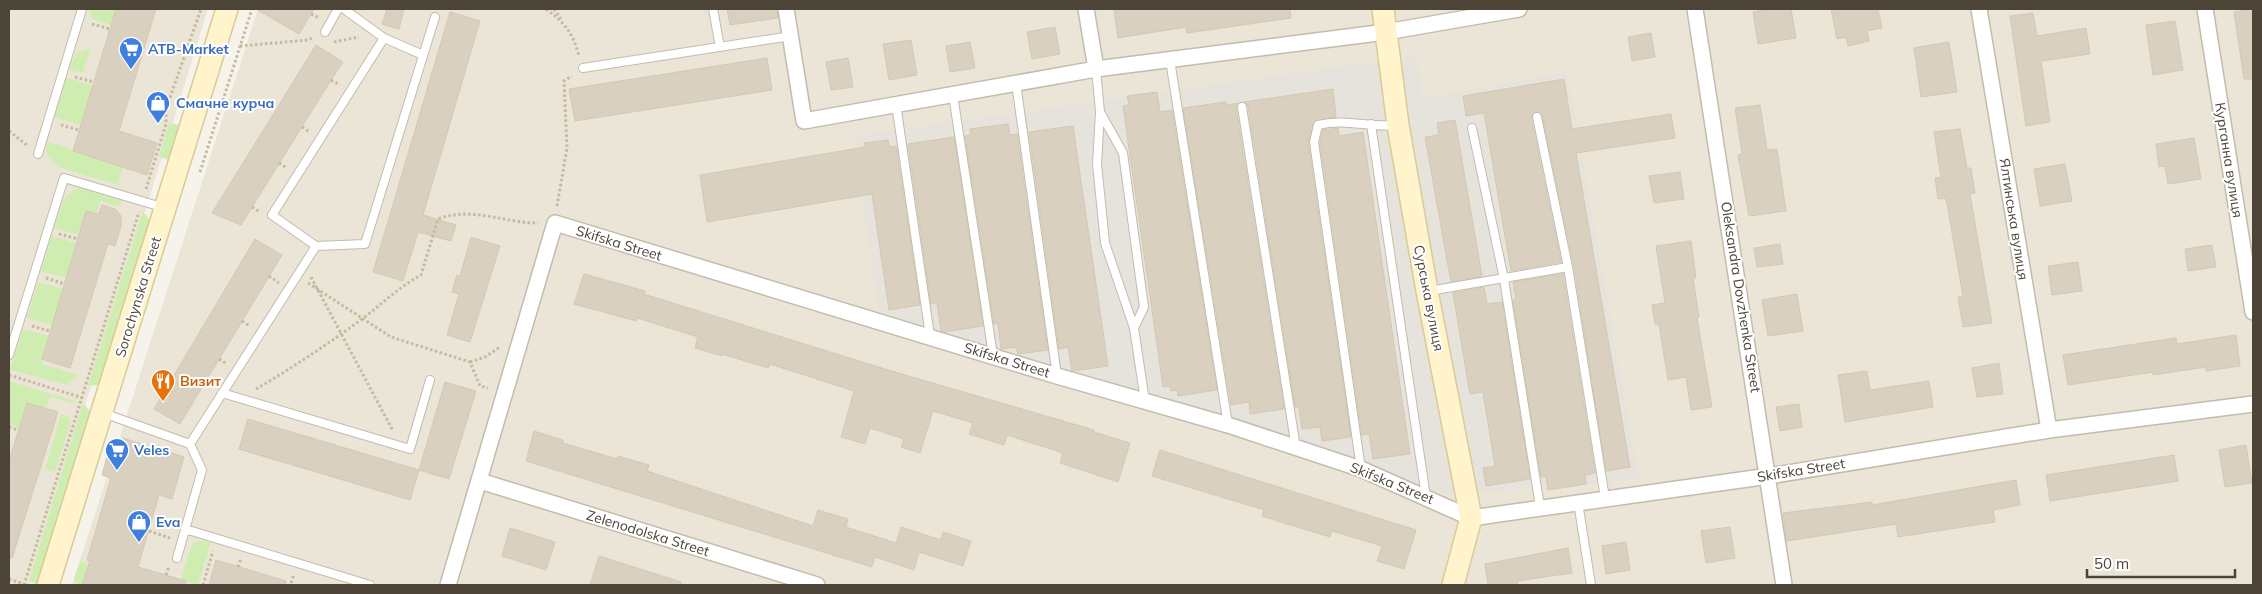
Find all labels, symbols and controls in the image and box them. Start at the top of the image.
supermarket icon: ATB-Market [118,36,144,70]
place label: ATB-Market [148,40,229,58]
shop icon: Смачне курча [145,90,171,124]
place label: Смачне курча [176,94,274,112]
street label: Курганна вулиця [2211,101,2247,219]
street label: Ялтинська вулиця [1995,157,2033,281]
street label: Oleksandra Dovzhenka Street [1717,200,1765,394]
street label: Skifska Street [574,221,664,265]
street label: Sorochynska Street [111,234,165,360]
street label: Сурська вулиця [1410,243,1448,353]
street label: Skifska Street [962,338,1052,382]
restaurant icon: Визит [150,368,176,402]
place label: Визит [180,372,221,390]
supermarket icon: Veles [104,437,130,471]
place label: Veles [133,441,169,459]
street label: Skifska Street [1756,454,1846,486]
street label: Skifska Street [1347,458,1437,508]
street label: Zelenodolska Street [584,506,712,560]
shop icon: Eva [126,509,152,543]
place label: Eva [156,513,180,531]
scale bar [2087,546,2234,578]
text: 50 m [2094,554,2129,573]

